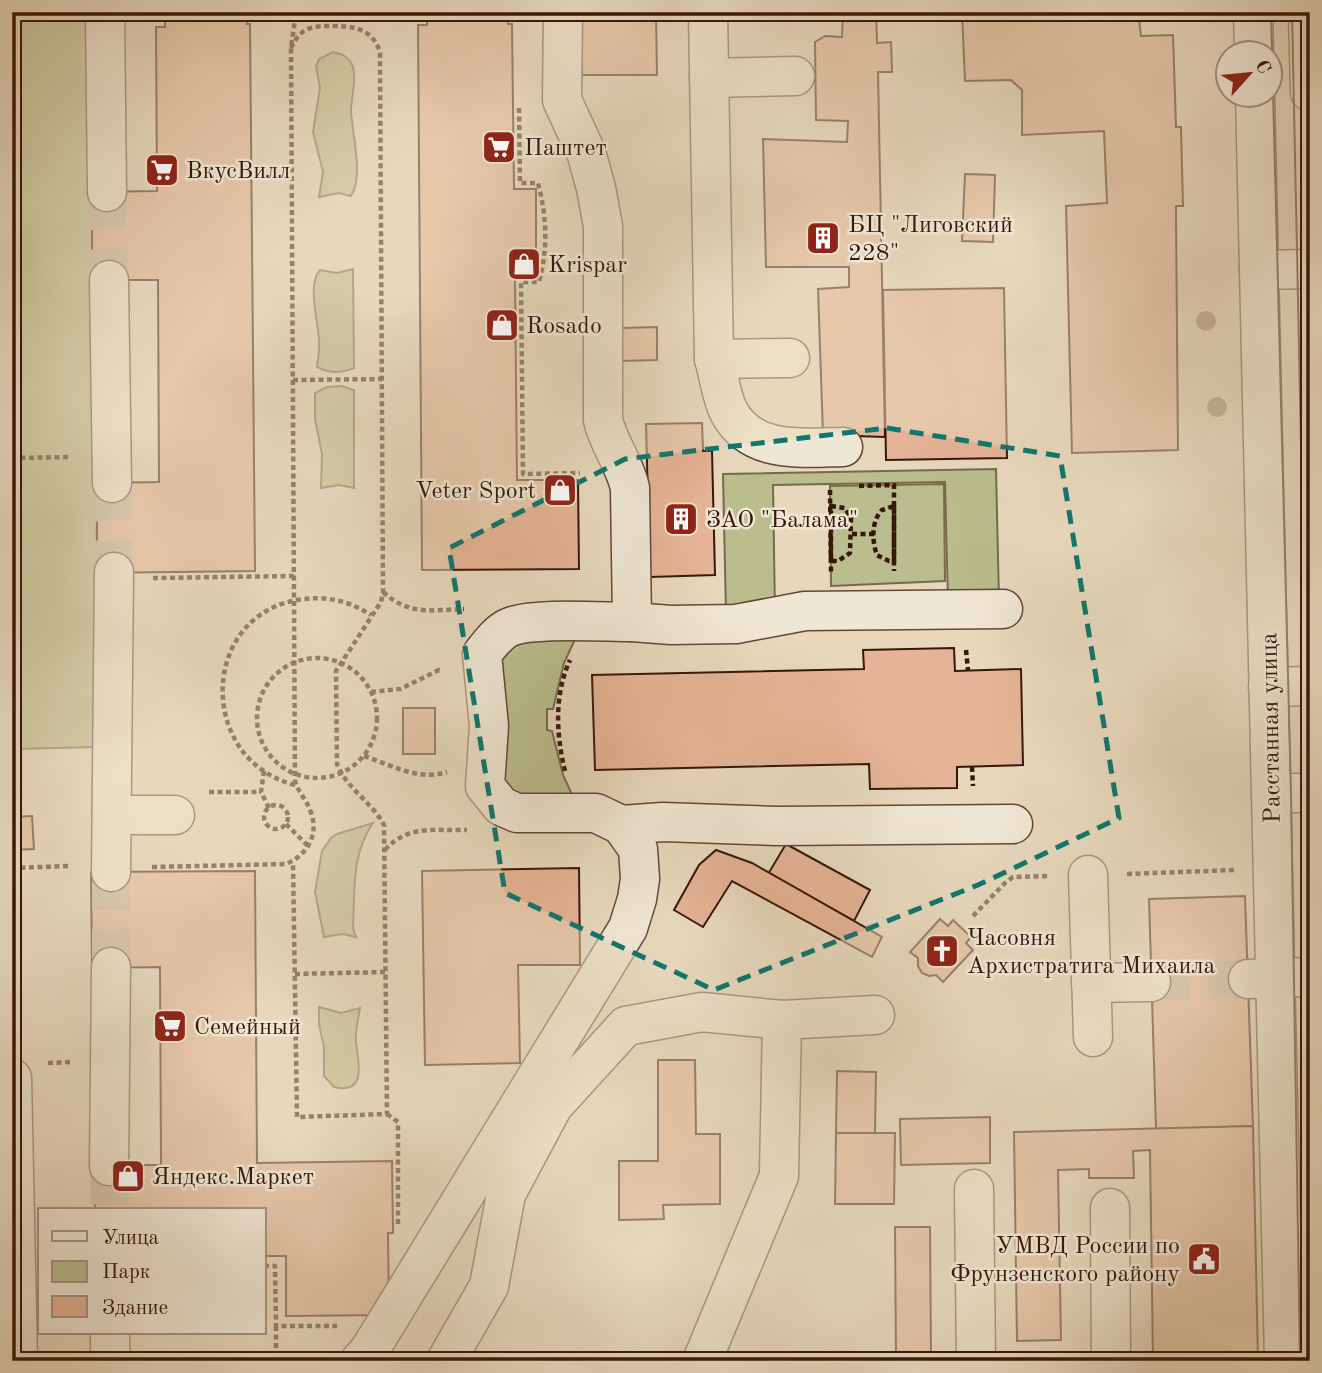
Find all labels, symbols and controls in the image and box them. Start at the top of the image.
north arrow [1214,38,1284,108]
text: С [1251,58,1273,77]
supermarket icon: Паштет [480,128,518,166]
place label: Паштет [524,137,607,161]
supermarket icon: ВкусВилл [143,151,181,189]
place label: ВкусВилл [186,160,290,184]
place label: БЦ "Лиговский 228" [848,214,1013,266]
building icon: БЦ "Лиговский 228" [804,219,842,257]
shop icon: Krispar [505,245,543,283]
place label: Krispar [548,254,627,278]
shop icon: Rosado [483,306,521,344]
place label: Rosado [526,315,602,339]
shop icon: Veter Sport [541,471,579,509]
place label: Veter Sport [415,480,536,504]
building icon: ЗАО "Балама" [662,500,700,538]
place label: ЗАО "Балама" [706,509,858,533]
street label: Расстанная улица [1258,632,1286,824]
place label: Часовня Архистратига Михаила [967,927,1216,979]
church icon: Часовня Архистратига Михаила [923,932,961,970]
supermarket icon: Семейный [151,1007,189,1045]
place label: Семейный [194,1016,301,1040]
shop icon: Яндекс.Маркет [109,1157,147,1195]
place label: Яндекс.Маркет [152,1166,314,1190]
legend [38,1208,266,1334]
text: Улица [102,1228,159,1249]
place label: УМВД России по Фрунзенского району [950,1235,1180,1287]
public building icon: УМВД России по Фрунзенского району [1185,1240,1223,1278]
text: Парк [102,1262,151,1283]
text: Здание [102,1298,168,1319]

